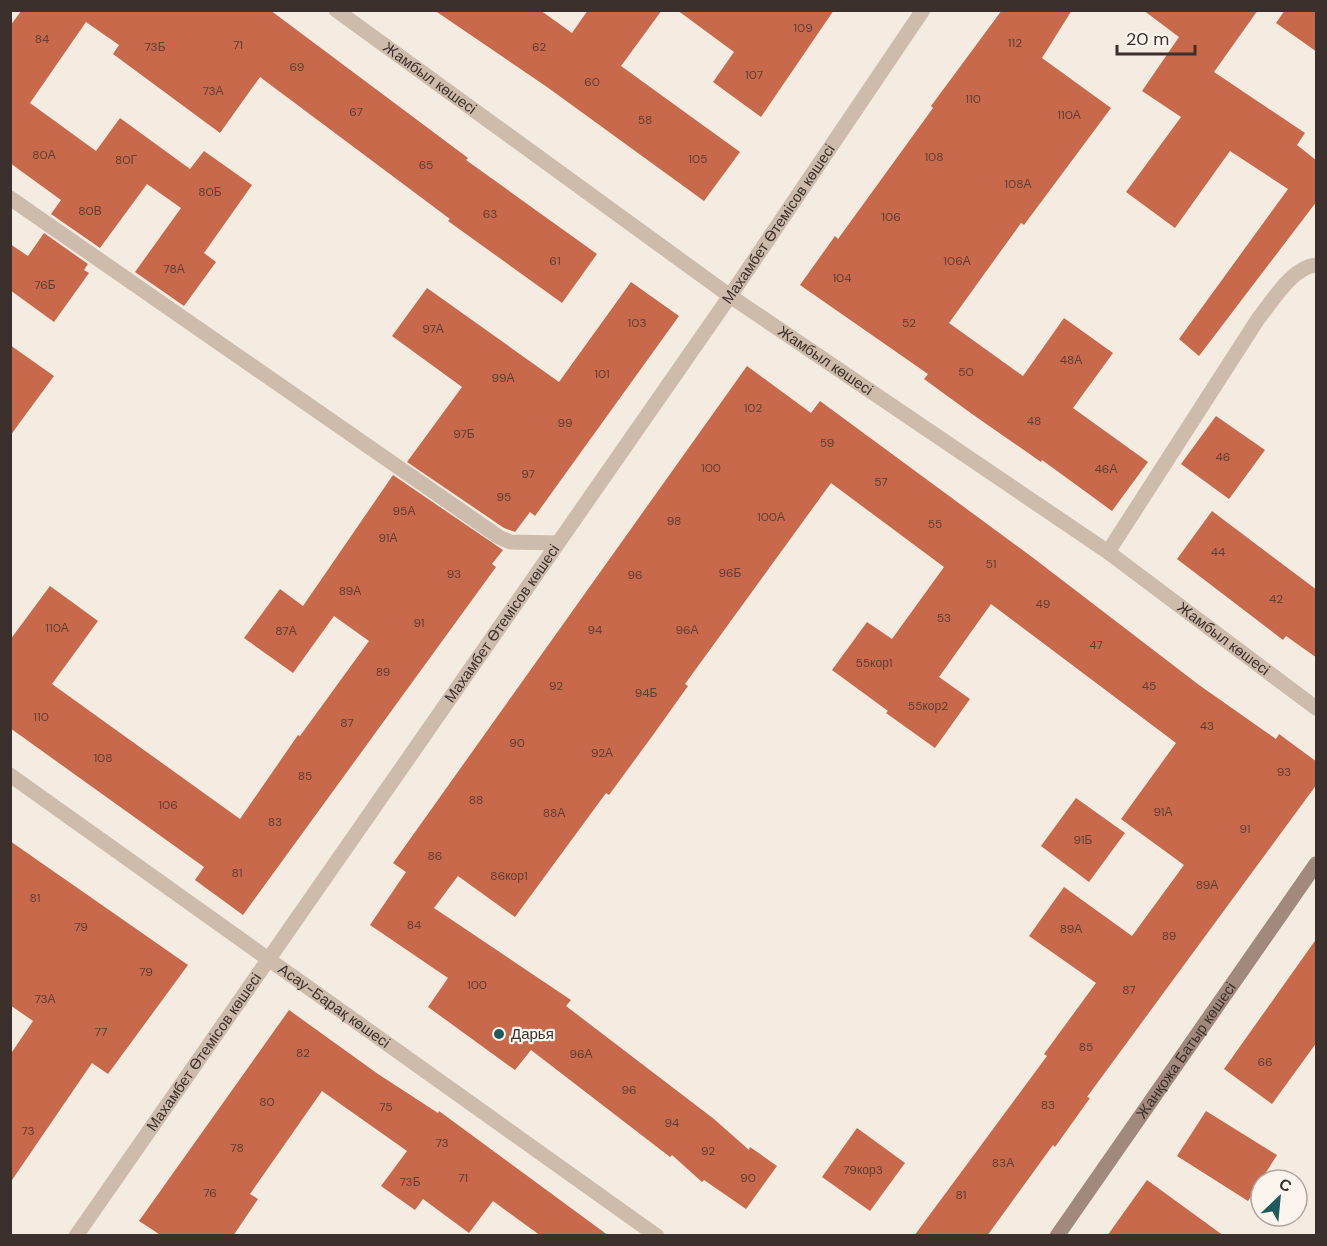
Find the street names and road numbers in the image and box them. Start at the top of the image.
street label: Жамбыл көшесі [379,38,481,119]
street label: Махамбет Өтемісов көшесі [718,140,840,308]
street label: Жамбыл көшесі [774,321,877,400]
street label: Махамбет Өтемісов көшесі [440,541,564,707]
street label: Жамбыл көшесі [1173,598,1274,680]
street label: Асау-Барақ көшесі [274,959,394,1053]
street label: Махамбет Өтемісов көшесі [142,969,266,1135]
street label: Жанқожа Батыр көшесі [1132,978,1241,1123]

